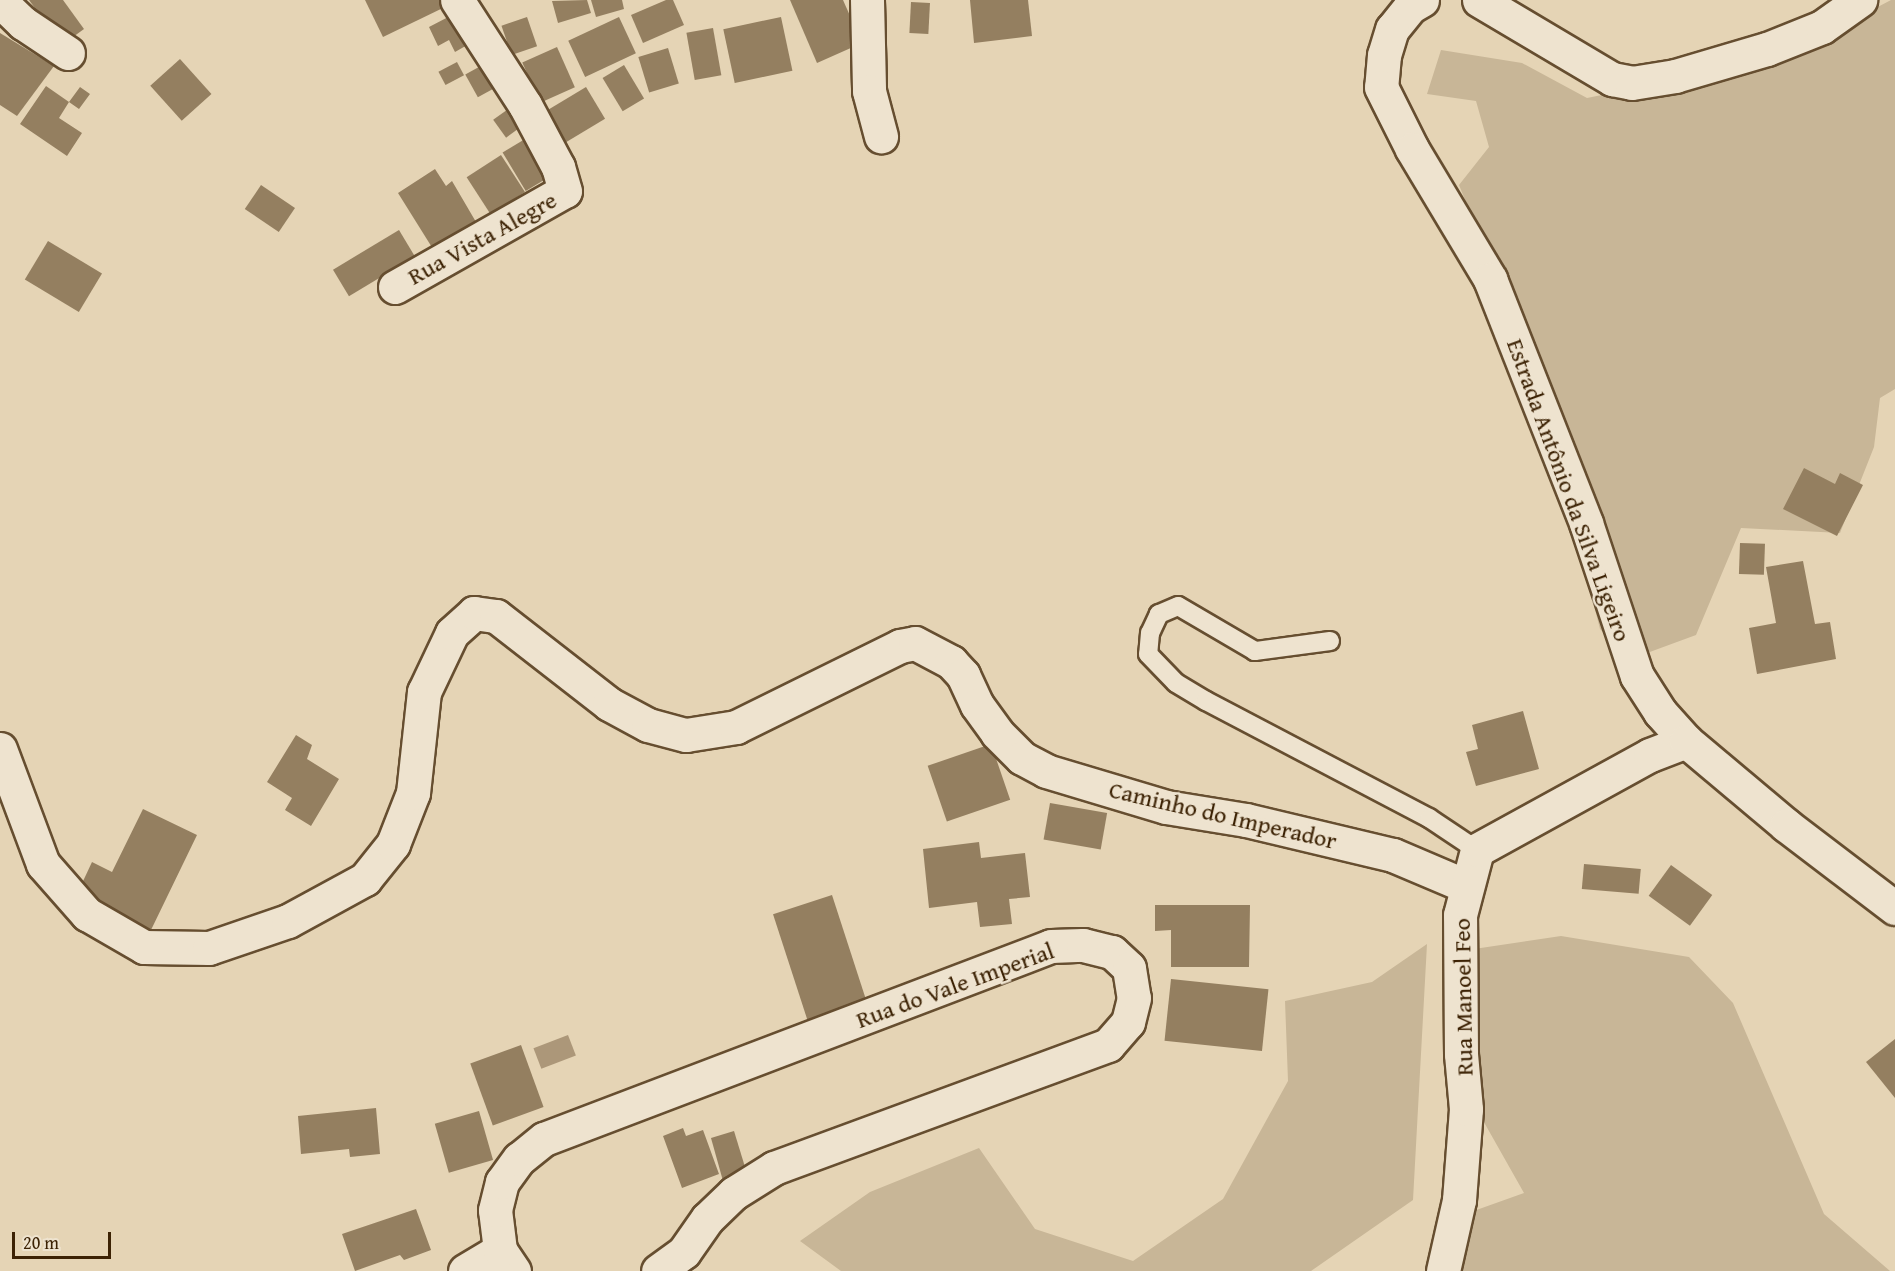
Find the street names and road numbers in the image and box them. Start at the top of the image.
street label: Rua Vista Alegre [403,185,561,291]
street label: Estrada Antônio da Silva Ligeiro [1501,335,1637,645]
street label: Caminho do Imperador [1106,775,1340,855]
street label: Rua Manoel Feo [1447,918,1479,1076]
street label: Rua do Vale Imperial [852,936,1058,1034]

